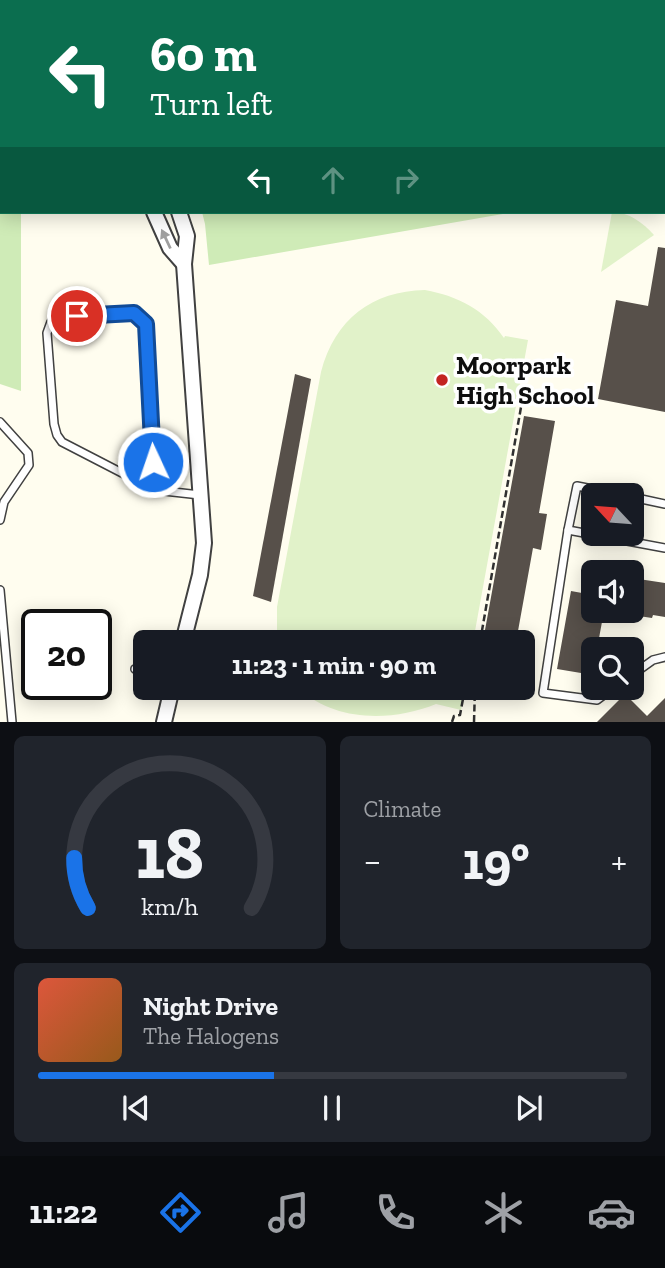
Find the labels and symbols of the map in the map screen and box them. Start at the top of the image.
one-way arrow [161,229,172,249]
pin [47,286,107,346]
place label: Moorpark High School [456,349,595,411]
marker: Moorpark High School [434,372,450,388]
position arrow [116,425,190,499]
north arrow [581,483,644,546]
speed limit sign: 20 [21,609,112,700]

